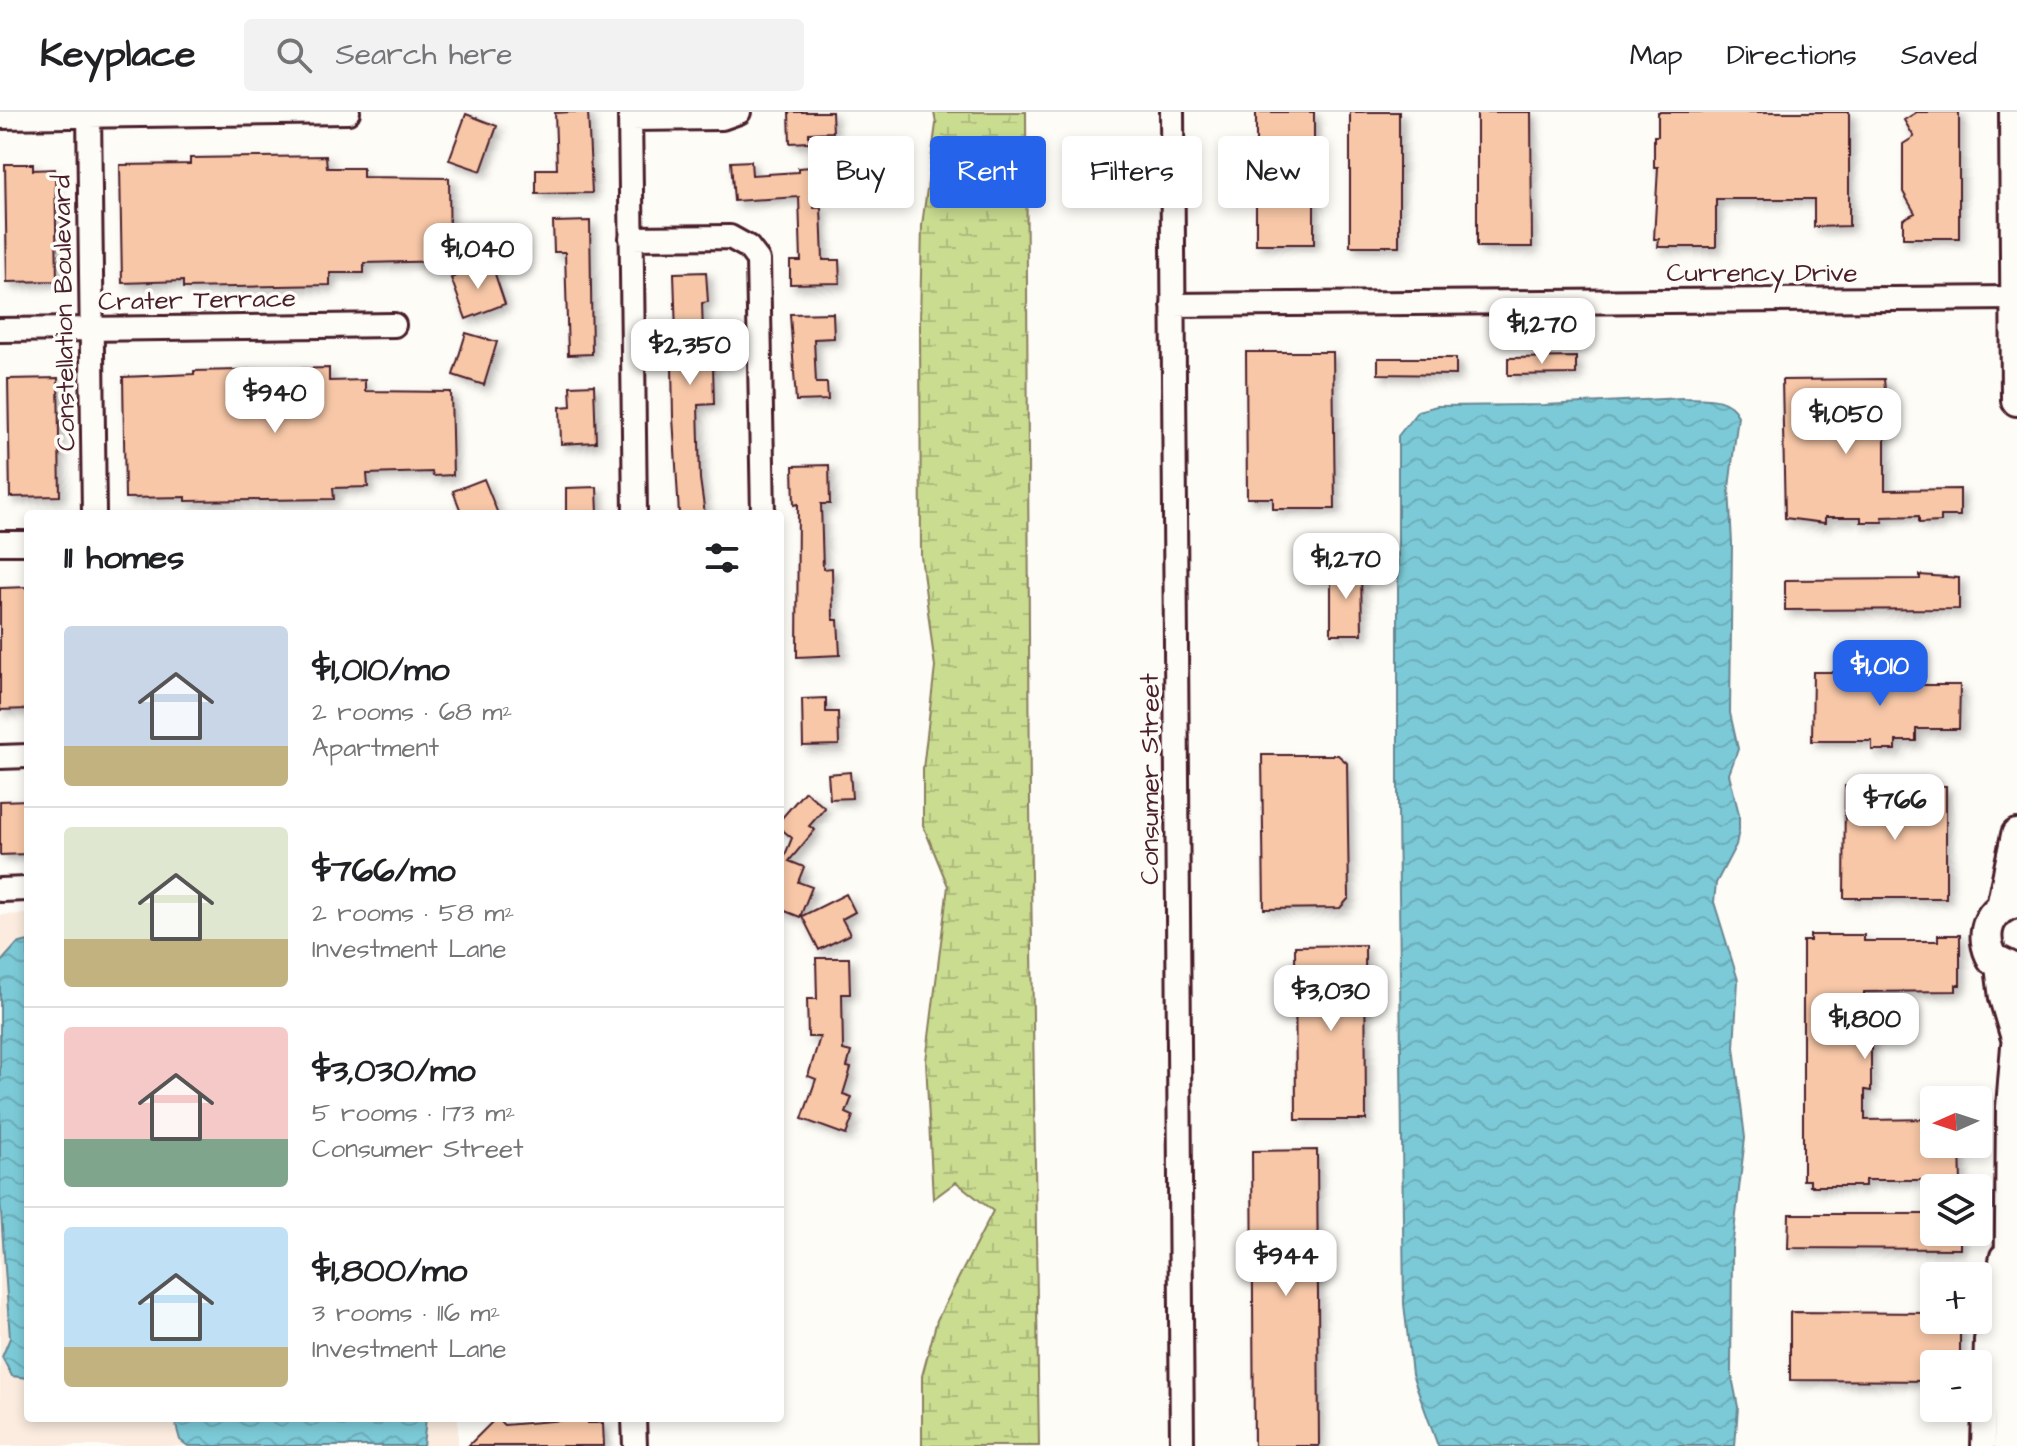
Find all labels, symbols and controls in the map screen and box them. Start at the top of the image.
search box [244,19,804,91]
text: Keyplace [40,29,196,81]
icon: search [272,33,316,77]
text: Search here [336,34,513,76]
text: Map [1630,36,1683,75]
text: Directions [1727,36,1857,75]
text: Saved [1901,36,1977,75]
chip: Buy [808,136,914,208]
chip: Rent [930,136,1046,208]
chip: Filters [1062,136,1202,208]
chip: New [1218,136,1329,208]
street label: Constellation Boulevard [44,174,84,451]
pin: $1,040 [413,223,543,291]
text: $1,040 [442,231,514,267]
street label: Currency Drive [1666,255,1858,293]
street label: Crater Terrace [98,280,296,320]
pin: $1,270 [1477,298,1607,366]
text: $1,270 [1507,306,1577,342]
pin: $2,350 [625,319,755,387]
text: $2,350 [649,327,731,363]
pin: $940 [228,367,322,435]
text: $940 [243,375,307,411]
pin: $1,050 [1781,388,1911,456]
text: $1,050 [1809,396,1883,432]
pin: $1,270 [1281,533,1411,601]
text: 11 homes [64,534,184,582]
icon: filters [700,536,744,580]
text: $1,270 [1311,541,1381,577]
pin: $1,010 [1815,640,1945,708]
text: $1,010/mo [312,646,450,694]
text: $1,010 [1851,648,1909,684]
icon: home [128,658,224,754]
street label: Consumer Street [1132,673,1168,885]
text: 2 rooms · 68 m² [312,694,512,730]
text: Apartment [312,730,439,766]
pin: $766 [1848,774,1942,842]
text: $766 [1863,782,1927,818]
text: $766/mo [312,847,456,895]
icon: home [128,859,224,955]
text: 2 rooms · 58 m² [312,895,514,931]
text: Investment Lane [312,931,507,967]
pin: $3,030 [1266,965,1396,1033]
text: $3,030 [1292,973,1370,1009]
pin: $1,800 [1800,993,1930,1061]
text: $1,800 [1829,1001,1901,1037]
text: $3,030/mo [312,1047,476,1095]
icon: home [128,1059,224,1155]
north arrow [1920,1086,1992,1158]
map controls [1920,1086,1992,1422]
text: 5 rooms · 173 m² [312,1095,515,1131]
text: Consumer Street [312,1131,524,1167]
button: layers [1920,1174,1992,1246]
pin: $944 [1239,1230,1333,1298]
text: $944 [1254,1238,1318,1274]
text: $1,800/mo [312,1247,467,1295]
icon: home [128,1259,224,1355]
button: + [1920,1262,1992,1334]
text: 3 rooms · 116 m² [312,1295,500,1331]
text: Investment Lane [312,1331,507,1367]
button: − [1920,1350,1992,1422]

